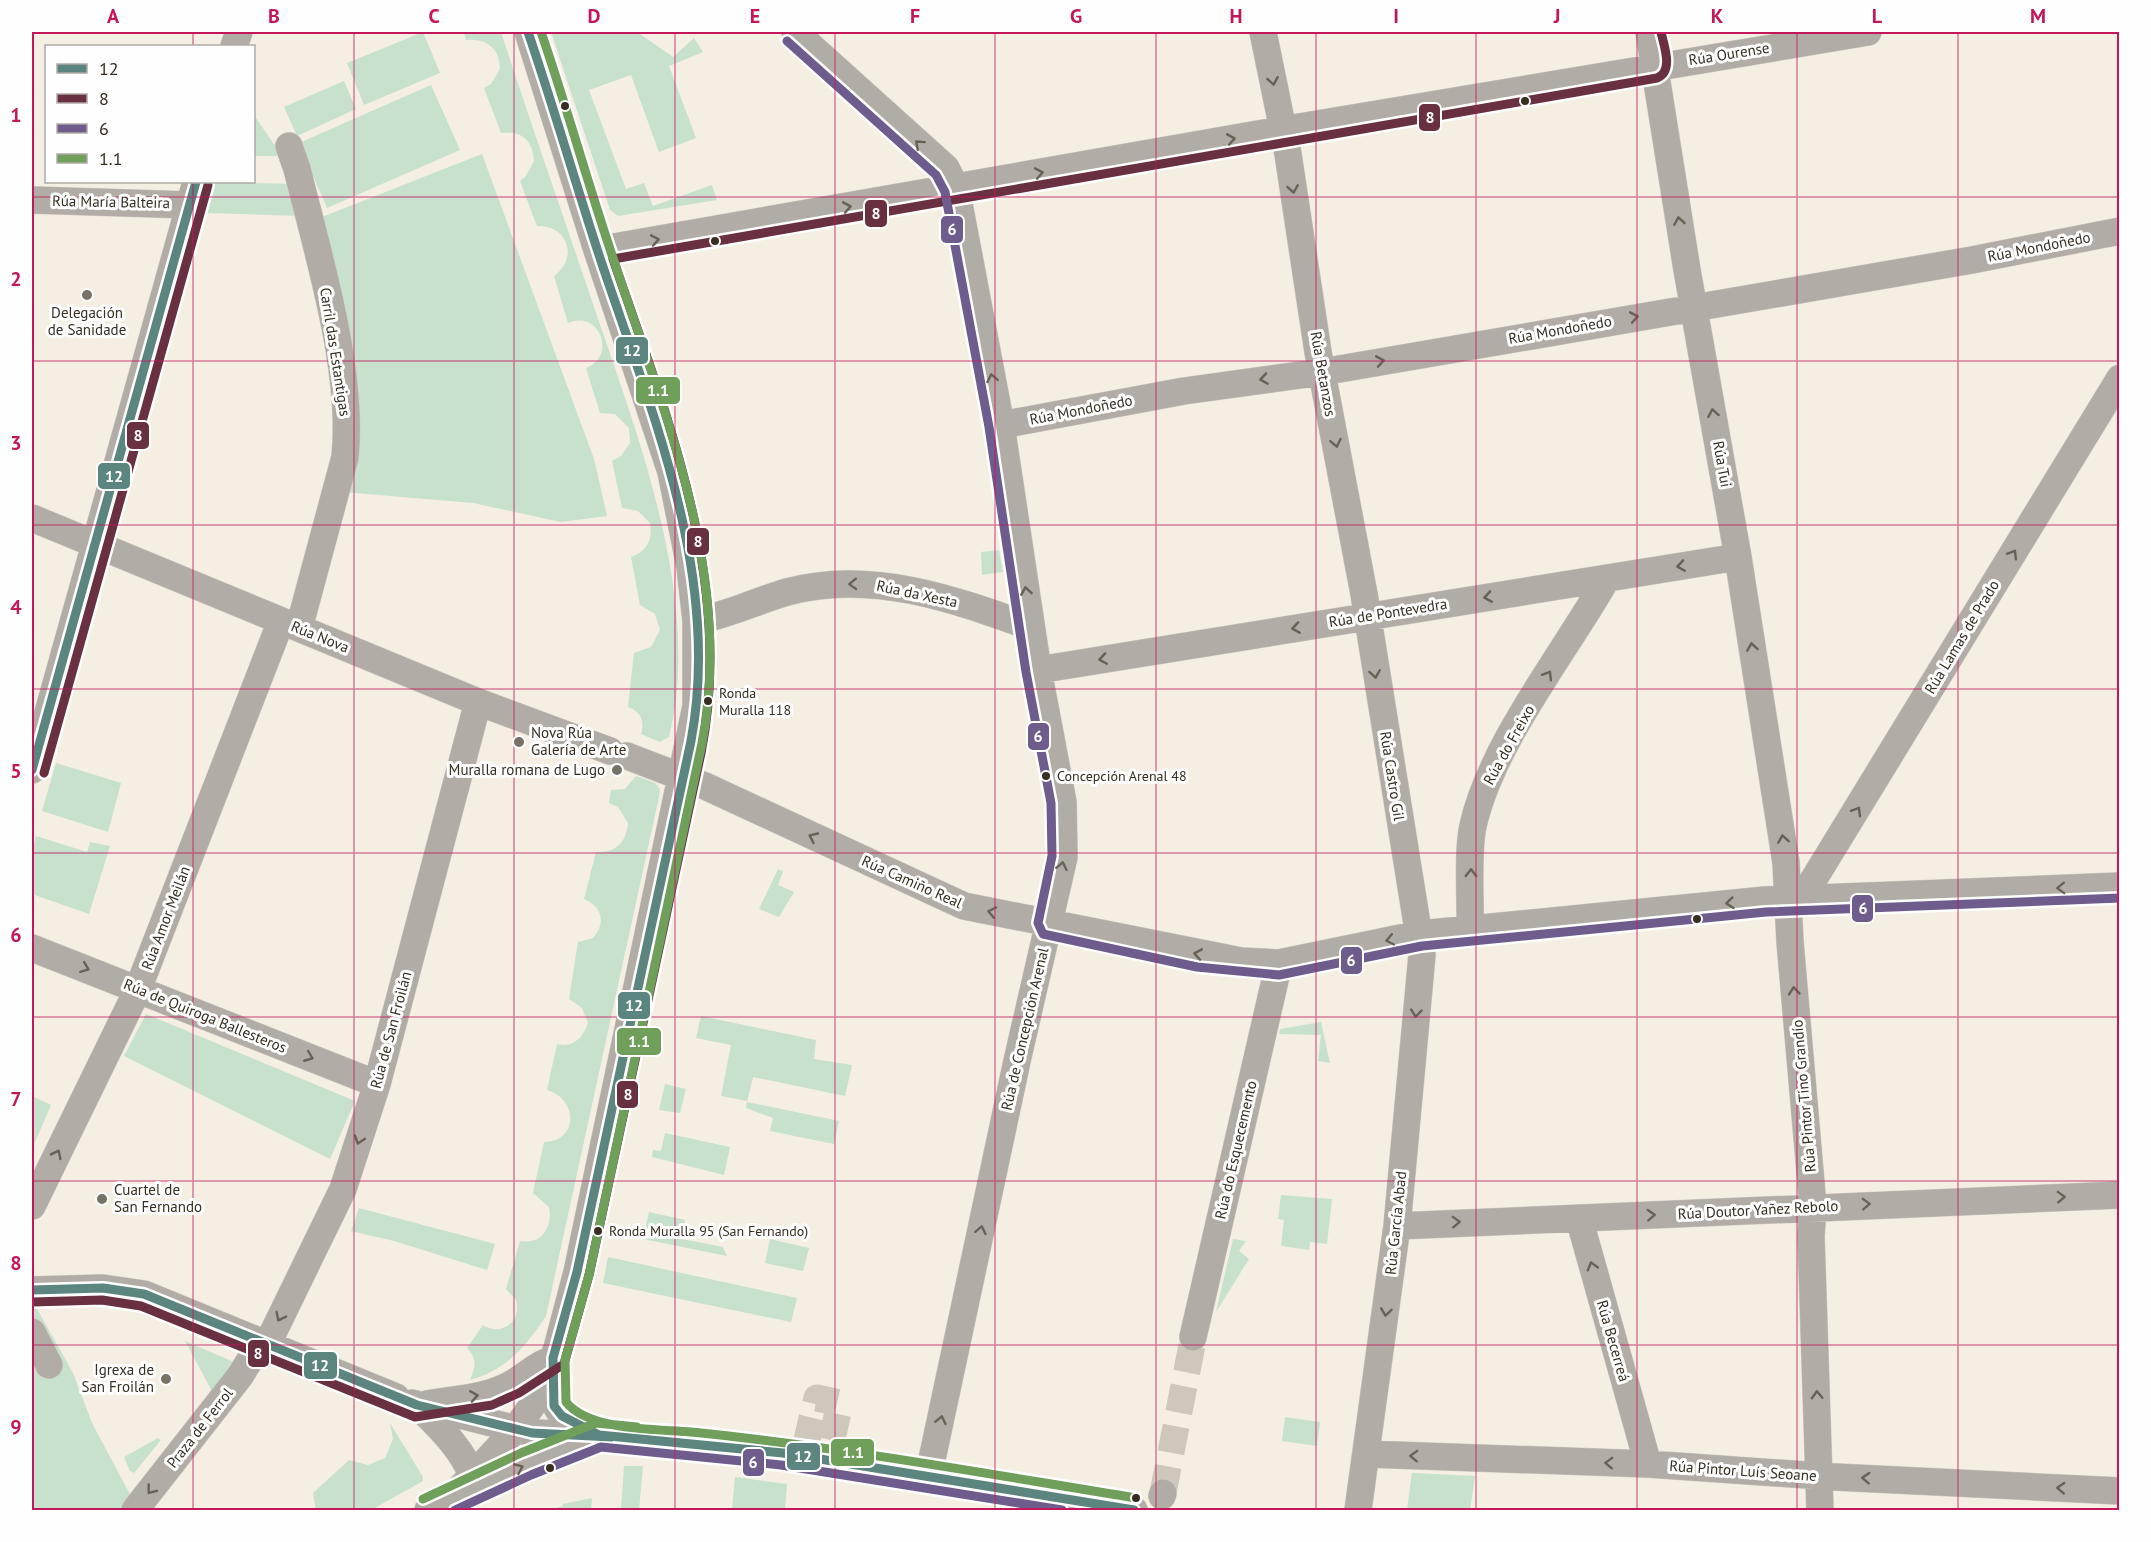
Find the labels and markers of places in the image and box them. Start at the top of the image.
unlabelled marker [1519,95,1531,107]
unlabelled marker [559,100,571,112]
unlabelled marker [709,235,721,247]
marker: Delegación de Sanidade [80,288,94,302]
place label: Delegación de Sanidade [48,303,126,339]
place label: Ronda Muralla 118 [719,684,791,719]
marker: Ronda Muralla 118 [702,695,714,707]
place label: Nova Rúa Galería de Arte [531,723,626,759]
marker: Nova Rúa Galería de Arte [512,735,526,749]
place label: Muralla romana de Lugo [449,760,605,779]
marker: Muralla romana de Lugo [610,763,624,777]
place label: Concepción Arenal 48 [1057,767,1187,785]
marker: Concepción Arenal 48 [1040,770,1052,782]
unlabelled marker [1691,913,1703,925]
place label: Cuartel de San Fernando [114,1180,202,1216]
marker: Cuartel de San Fernando [95,1192,109,1206]
place label: Ronda Muralla 95 (San Fernando) [609,1222,808,1240]
marker: Ronda Muralla 95 (San Fernando) [592,1225,604,1237]
place label: Igrexa de San Froilán [81,1360,154,1396]
marker: Igrexa de San Froilán [159,1372,173,1386]
unlabelled marker [544,1462,556,1474]
unlabelled marker [1130,1492,1142,1504]

